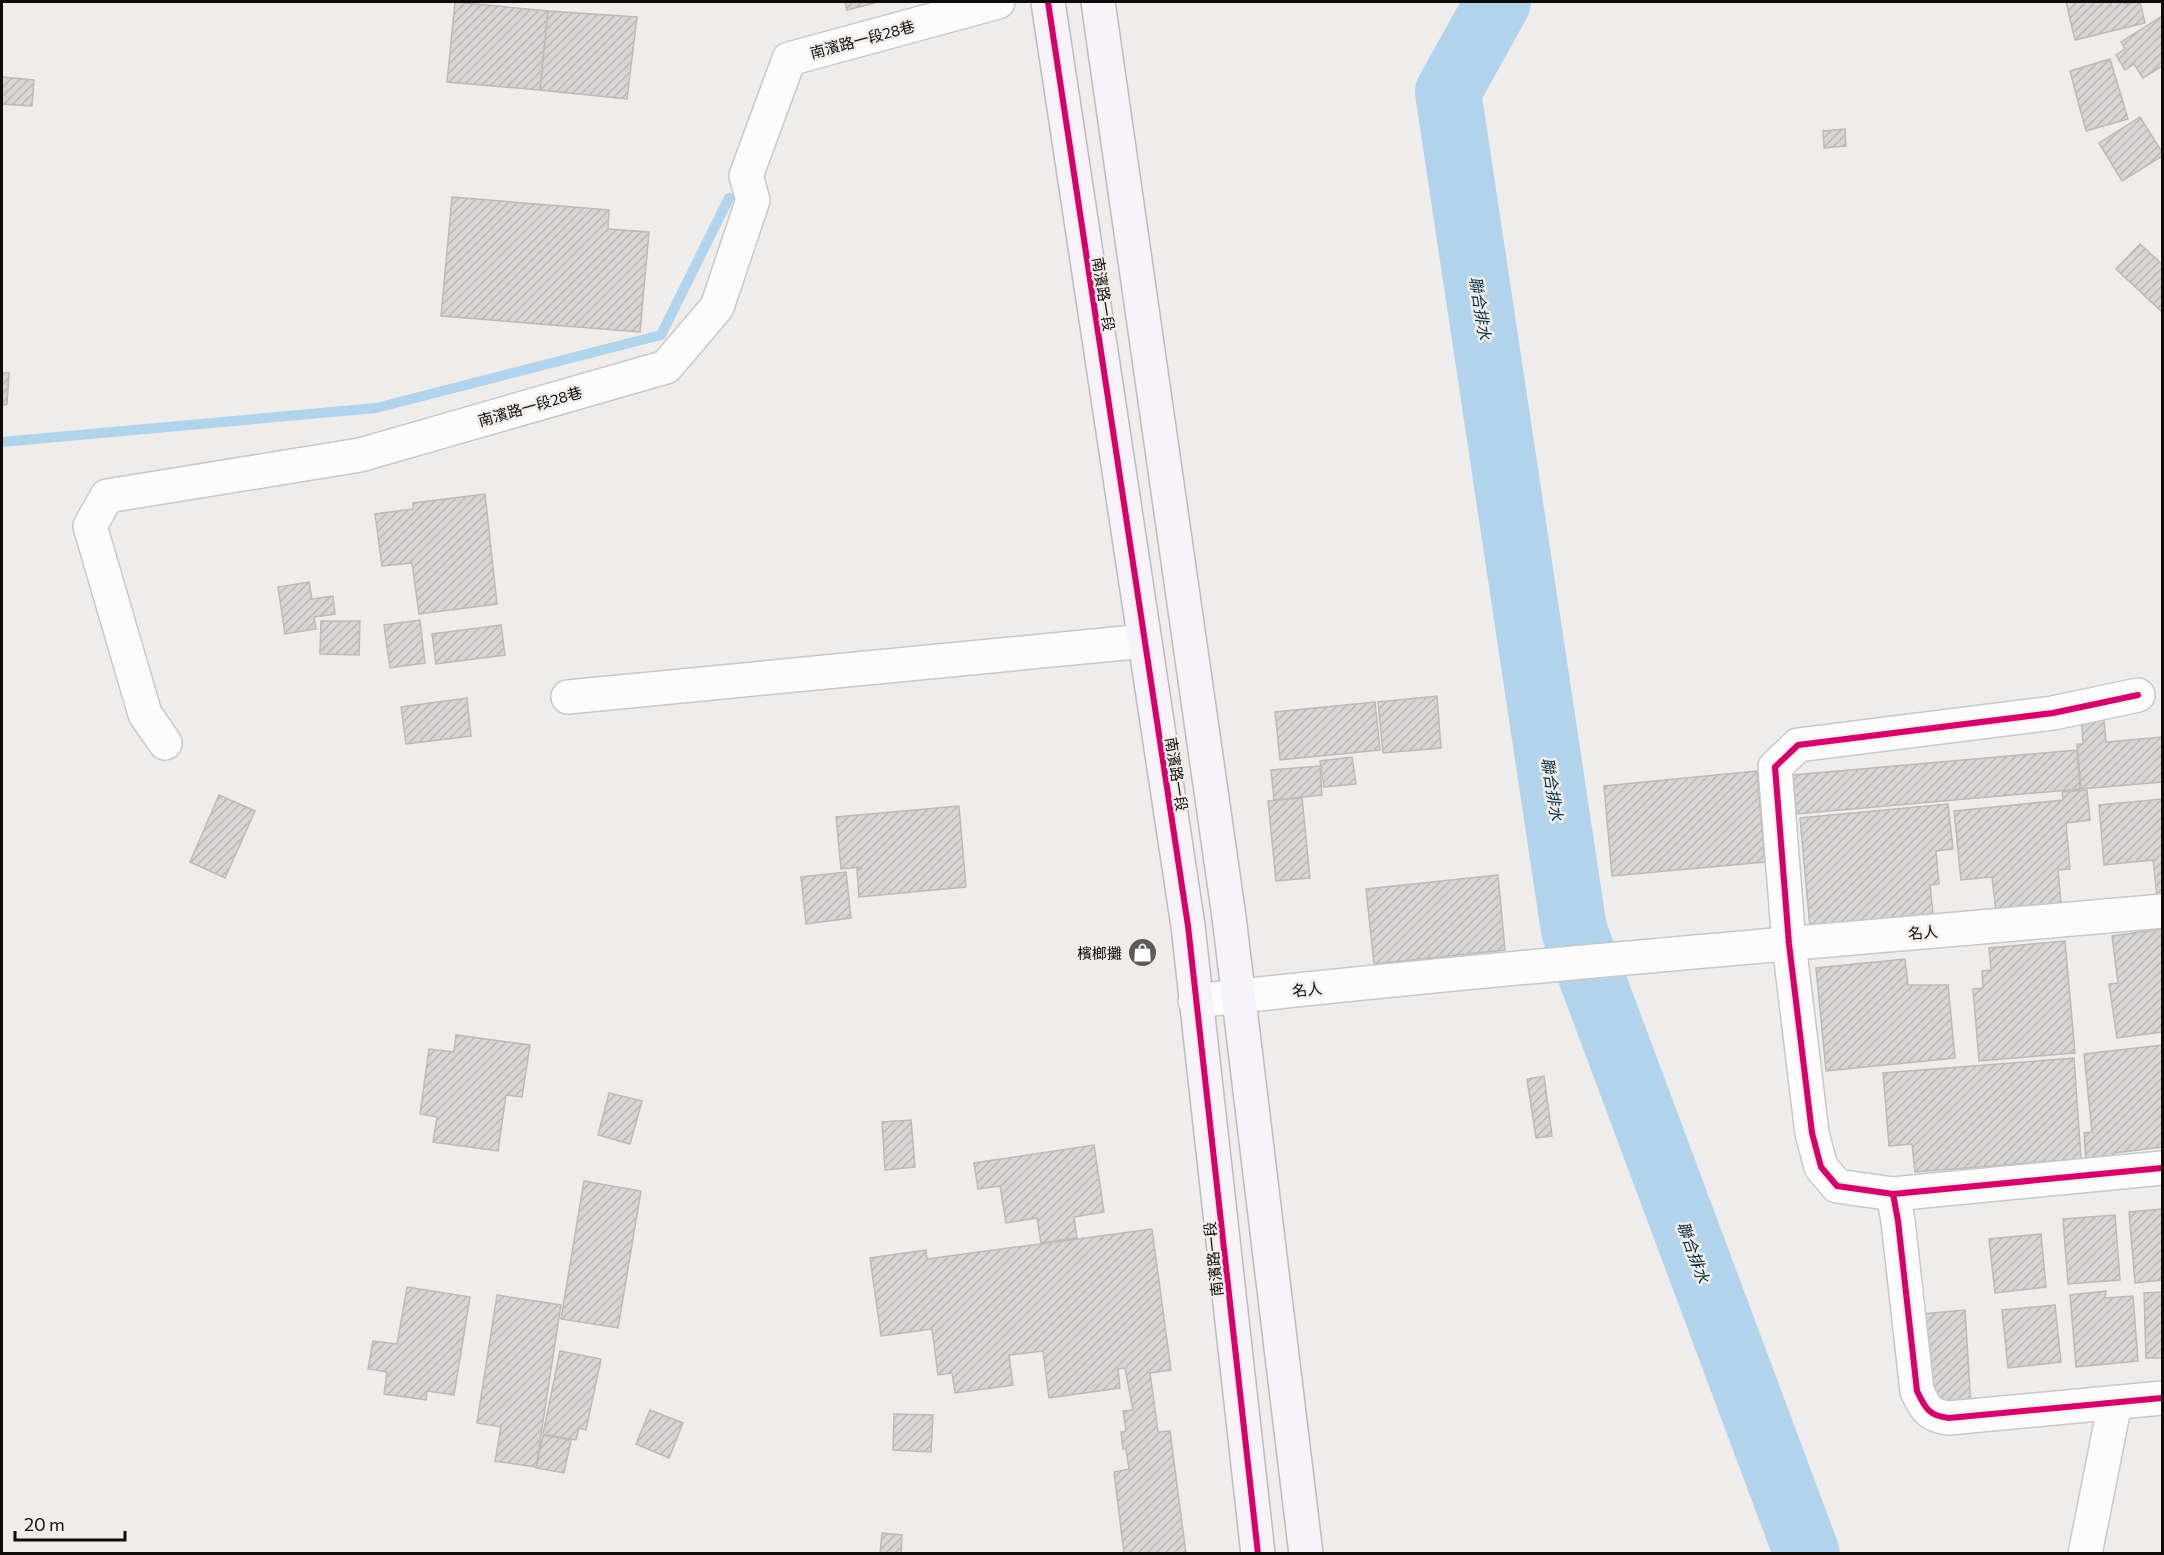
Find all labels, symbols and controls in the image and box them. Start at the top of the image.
street label: 南濱路一段28巷 [808,16,916,62]
street label: 南濱路一段 [1089,256,1119,332]
water label: 聯合排水 [1467,275,1496,342]
street label: 南濱路一段28巷 [476,383,584,429]
street label: 南濱路一段 [1162,736,1192,812]
water label: 聯合排水 [1539,756,1568,823]
street label: 名人 [1907,922,1939,942]
shop icon: 檳榔攤 [1127,937,1159,969]
place label: 檳榔攤 [1077,944,1122,962]
street label: 名人 [1291,978,1323,1000]
water label: 聯合排水 [1674,1219,1714,1286]
street label: 南濱路一段 [1200,1221,1226,1297]
scale bar [15,1504,124,1542]
text: 20 m [24,1513,65,1535]

